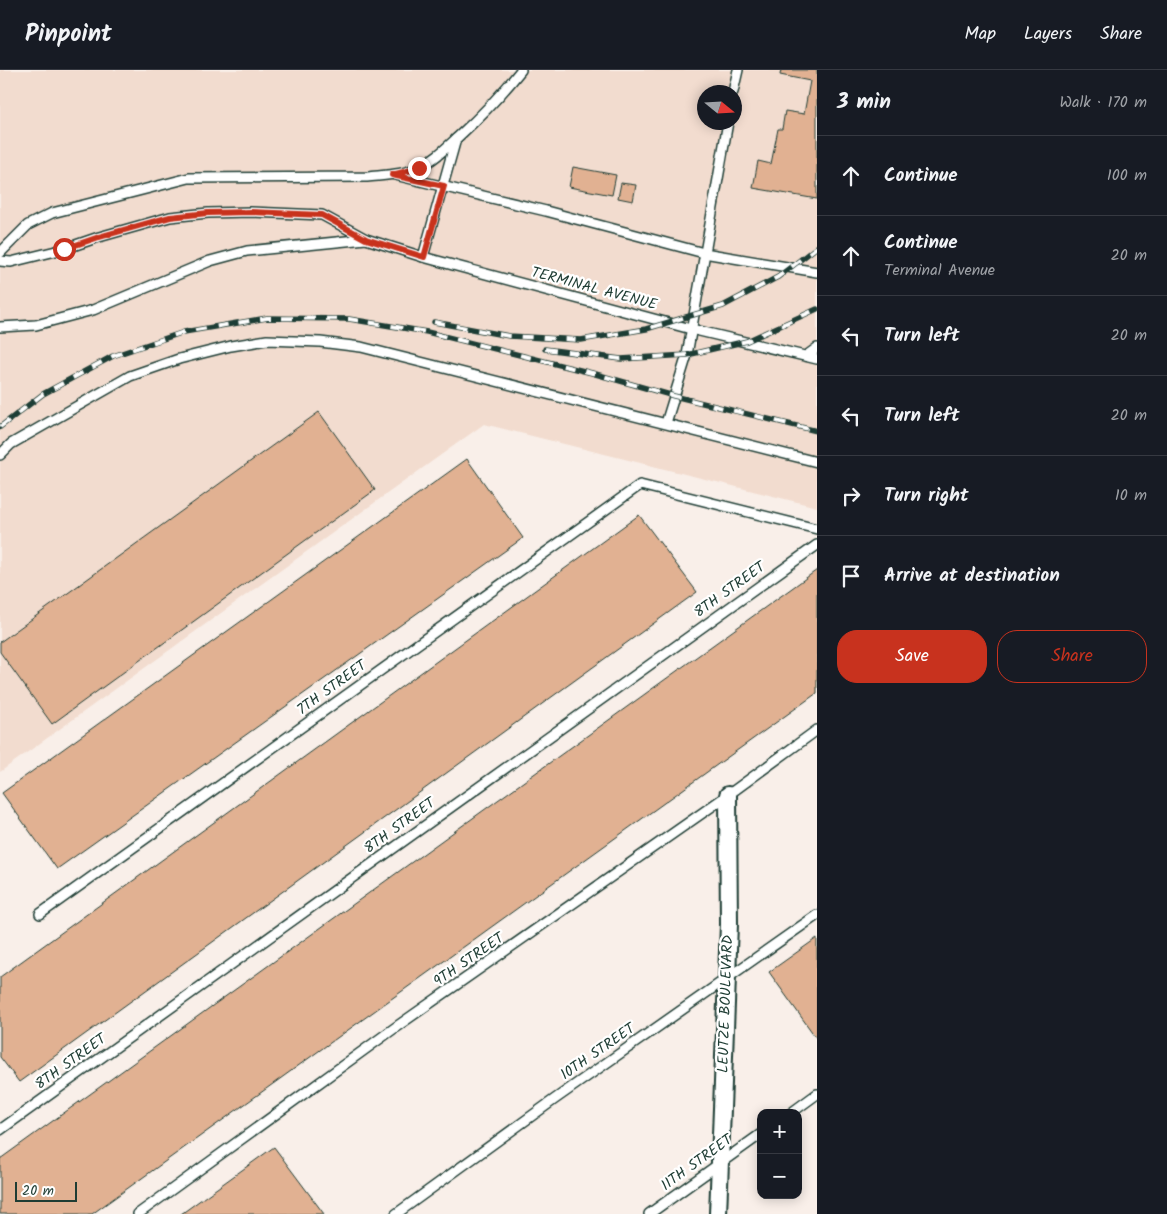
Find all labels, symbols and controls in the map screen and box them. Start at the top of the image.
text: Pinpoint [25,15,112,54]
text: Map [965,20,996,49]
text: Layers [1024,20,1072,49]
text: Share [1100,20,1142,49]
north arrow [697,85,742,130]
text: 3 min [837,86,891,119]
text: Walk · 170 m [1059,90,1147,115]
route end [408,157,431,180]
text: Continue [884,161,957,191]
icon: ahead [837,162,865,190]
text: 100 m [1107,163,1147,188]
text: Continue [884,228,957,258]
route start [53,238,76,261]
icon: ahead [837,242,865,270]
text: 20 m [1111,243,1147,268]
text: Terminal Avenue [884,258,995,283]
street label: TERMINAL AVENUE [528,261,661,318]
text: Turn left [884,321,959,351]
icon: left [837,322,865,350]
text: 20 m [1111,323,1147,348]
text: Turn left [884,401,959,431]
icon: left [837,402,865,430]
text: 20 m [1111,403,1147,428]
text: Turn right [884,481,969,511]
icon: right [837,482,865,510]
text: 10 m [1115,483,1147,508]
street label: 8TH STREET [689,555,772,624]
text: Arrive at destination [884,561,1060,591]
icon: arrive [837,562,865,590]
button: Save [837,630,987,683]
button: Share [997,630,1147,683]
street label: 7TH STREET [292,653,374,722]
street label: 8TH STREET [359,791,442,860]
street label: 9TH STREET [429,926,511,993]
street label: LEUTZE BOULEVARD [712,934,740,1074]
street label: 10TH STREET [556,1016,642,1087]
street label: 8TH STREET [30,1027,113,1096]
map controls [757,1109,802,1199]
button: + [757,1109,802,1154]
street label: 11TH STREET [656,1127,740,1197]
button: − [757,1154,802,1199]
scale bar [15,1179,78,1202]
text: 20 m [22,1180,54,1202]

